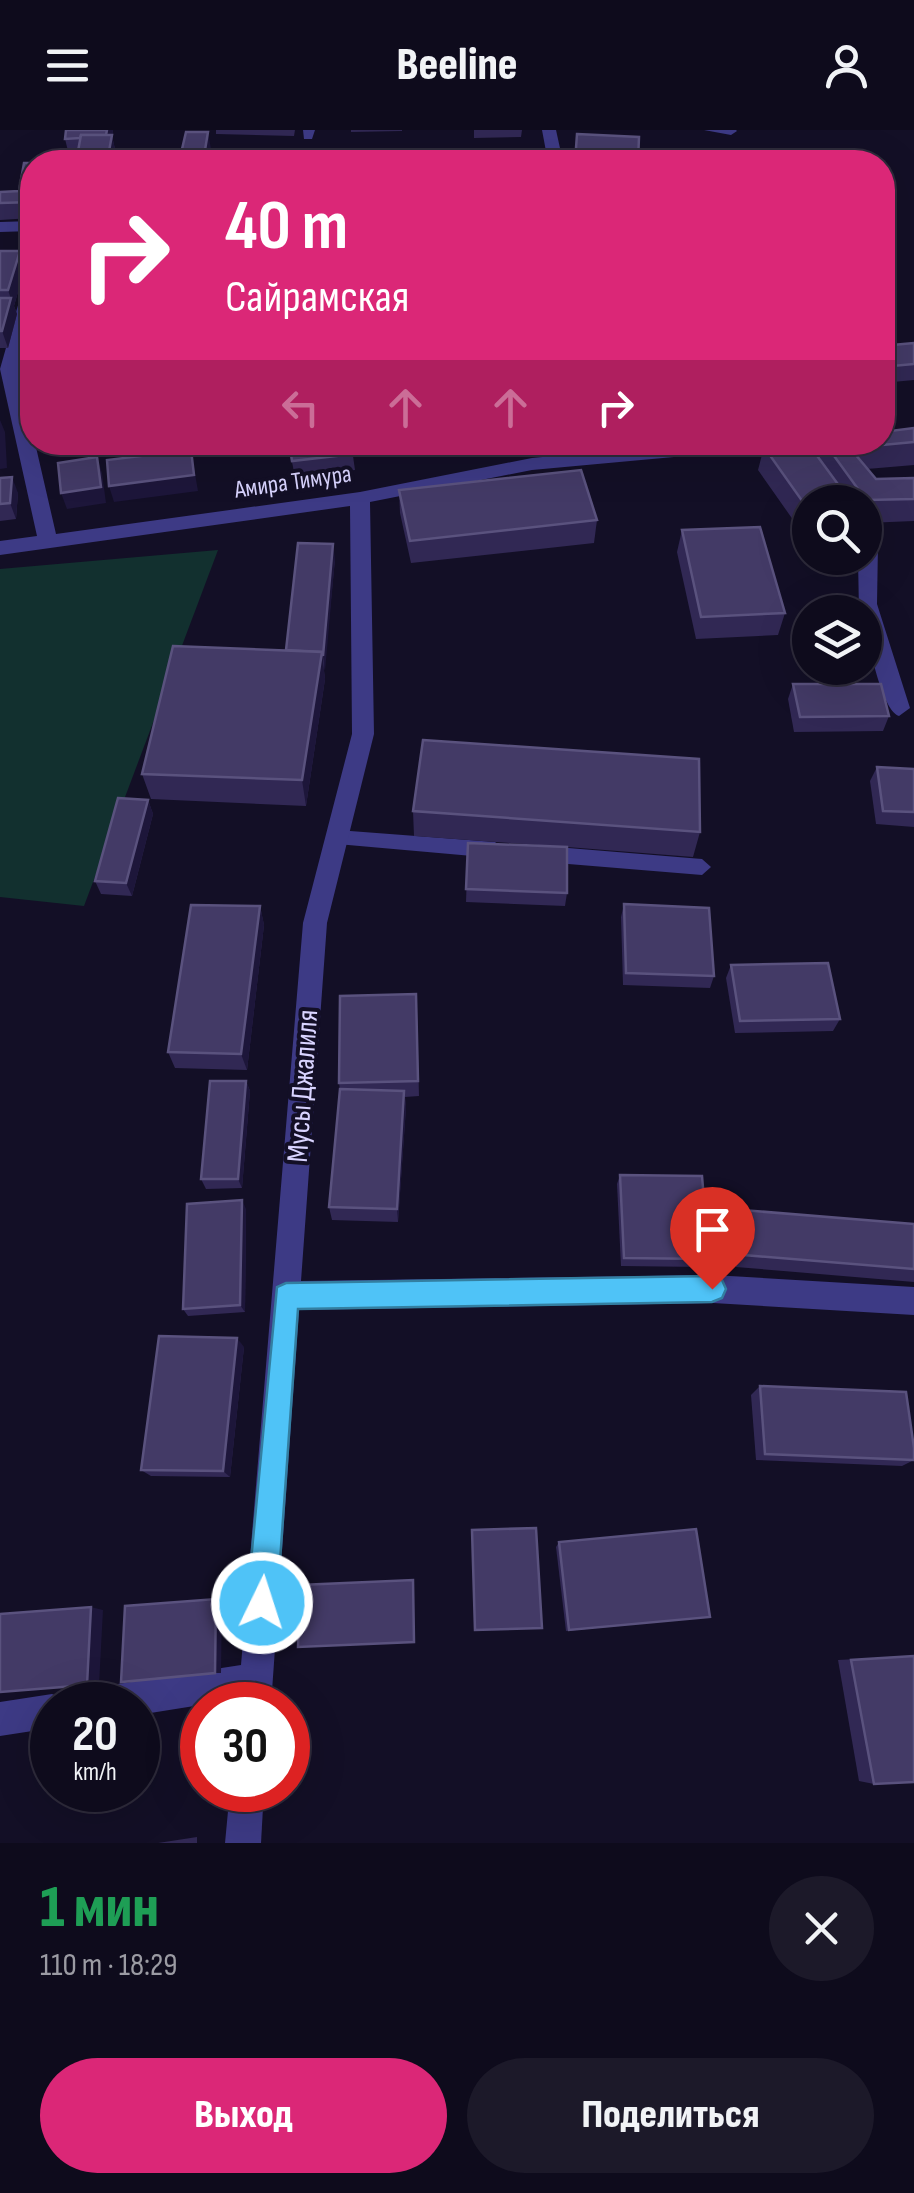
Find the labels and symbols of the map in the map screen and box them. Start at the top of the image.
street label: Амира Тимура [232,458,353,506]
street label: Мусы Джалиля [280,1008,326,1164]
pin [670,1187,755,1290]
position arrow [210,1551,314,1655]
speed limit sign: 30 [180,1682,310,1812]

